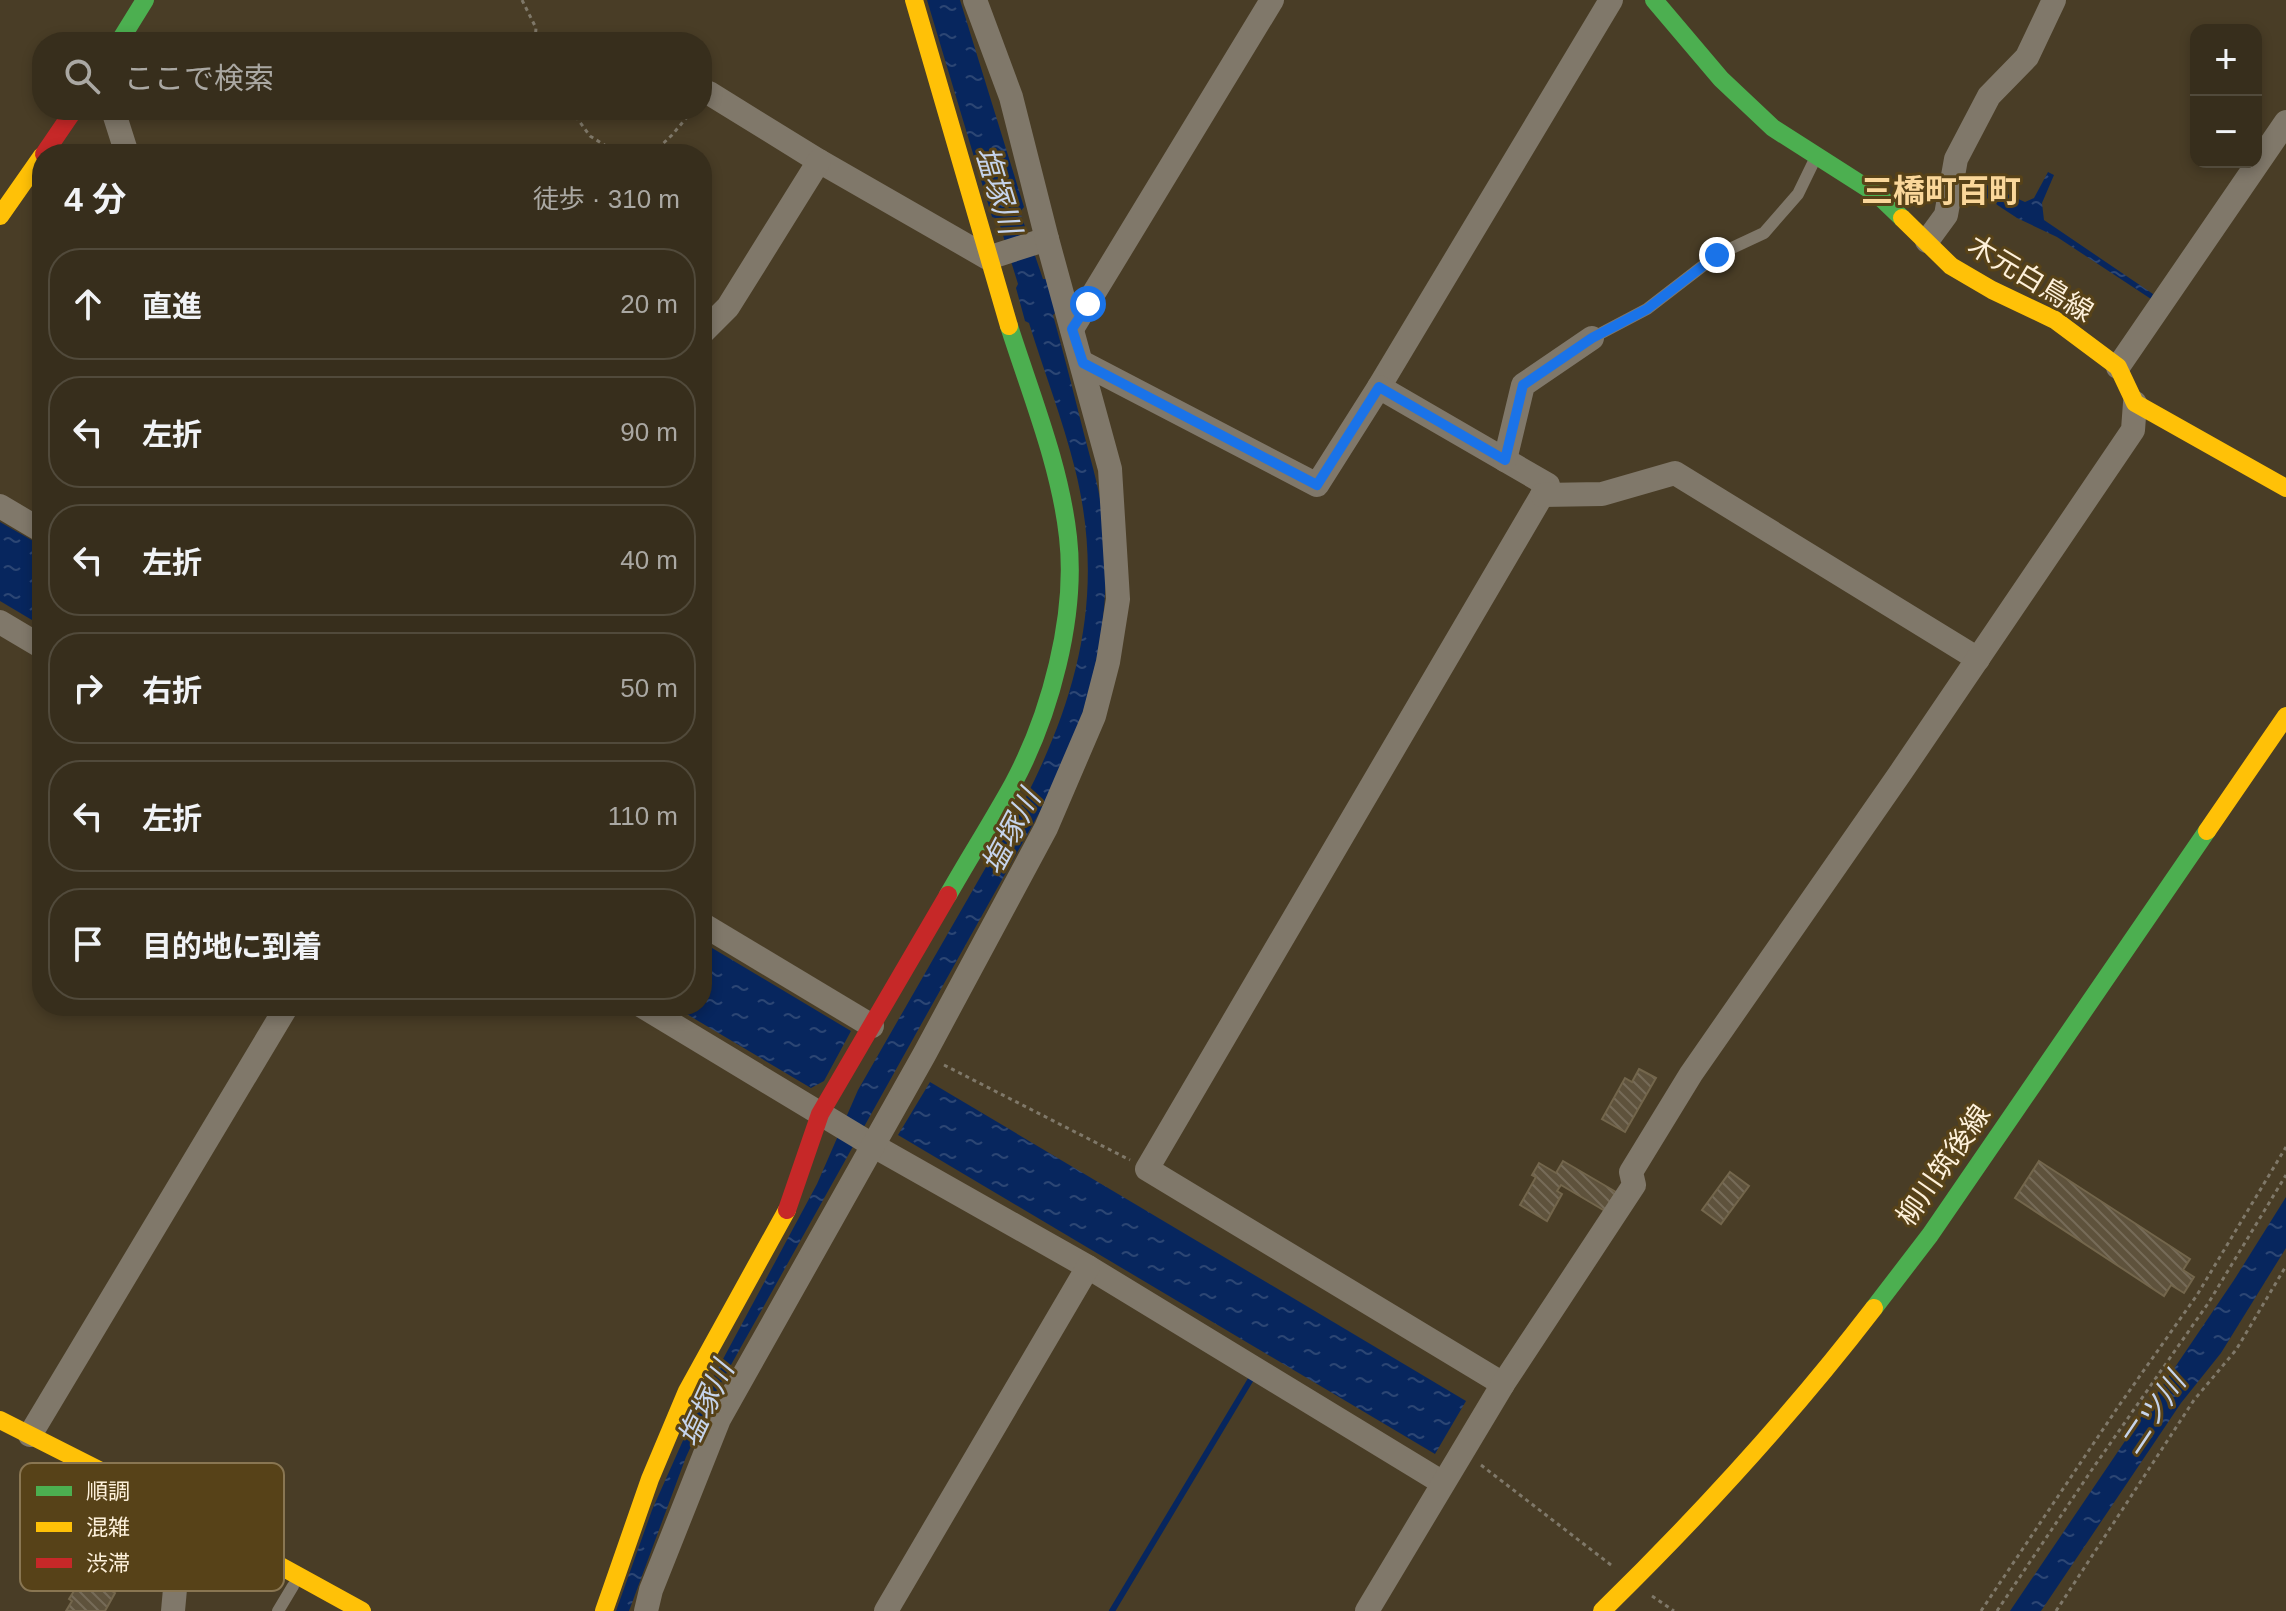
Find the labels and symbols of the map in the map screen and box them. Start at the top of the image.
water label: 塩塚川 [970,142,1028,241]
district label: 三橋町百町 [1861,173,2021,209]
street label: 木元白鳥線 [1963,229,2099,328]
route end [1699,237,1735,273]
route start [1070,286,1106,322]
water label: 塩塚川 [975,782,1048,879]
street label: 柳川筑後線 [1891,1099,1996,1232]
water label: 塩塚川 [672,1353,741,1452]
water label: 二ツ川 [2114,1364,2193,1459]
legend [20,1463,284,1591]
text: 順調 [86,1479,130,1504]
text: 混雑 [86,1515,130,1540]
text: 渋滞 [86,1551,130,1576]

